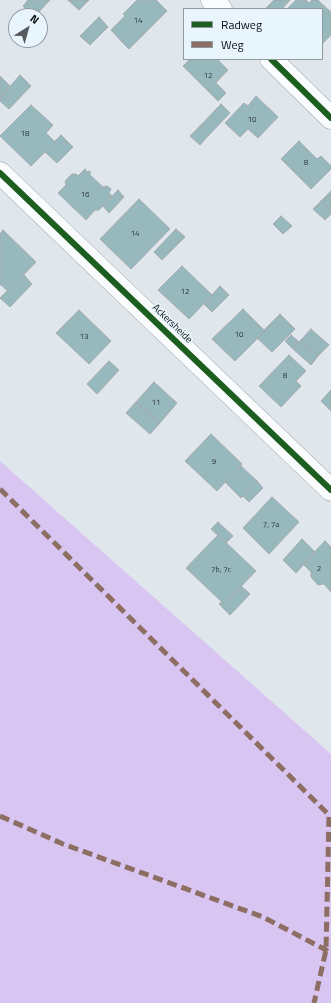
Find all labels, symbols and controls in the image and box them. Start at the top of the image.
north arrow [8,8,48,48]
legend [183,8,323,60]
text: N [27,11,42,28]
text: Radweg [221,15,262,34]
house number: 14 [134,16,142,26]
text: Weg [221,35,244,54]
house number: 12 [204,71,212,81]
house number: 10 [248,115,256,125]
house number: 18 [21,129,29,139]
house number: 8 [304,158,308,168]
house number: 16 [81,190,89,200]
house number: 14 [131,229,139,239]
house number: 12 [181,287,189,297]
street label: Ackersheide [149,302,195,346]
house number: 10 [235,330,243,340]
house number: 13 [80,332,88,342]
house number: 8 [283,371,287,381]
house number: 11 [152,398,160,408]
house number: 9 [212,457,216,467]
house number: 7, 7a [263,520,279,530]
house number: 2 [317,564,321,574]
house number: 7b, 7c [211,565,231,575]

